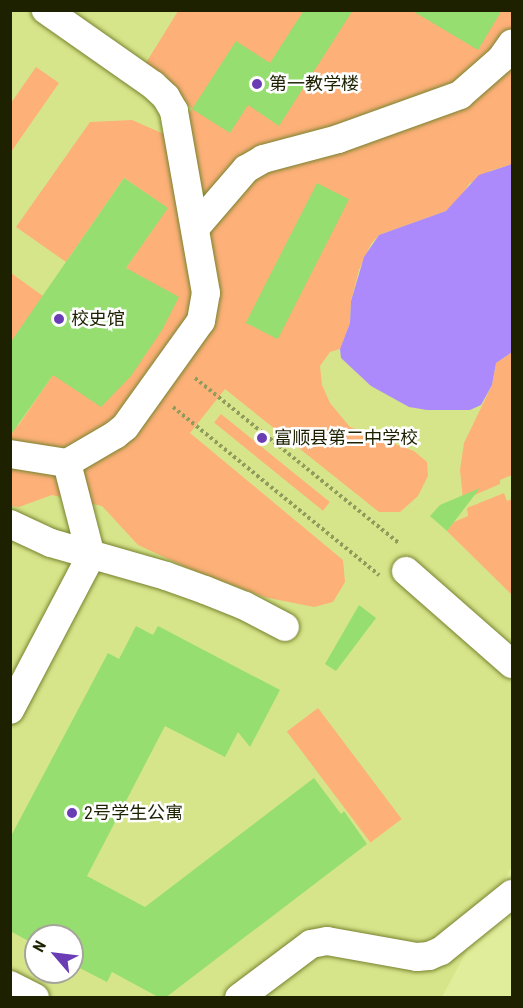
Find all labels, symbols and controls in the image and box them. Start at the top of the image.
place label: 第一教学楼 [269,73,359,95]
marker: 第一教学楼 [250,77,264,91]
place label: 校史馆 [71,308,125,330]
marker: 校史馆 [52,312,66,326]
place label: 富顺县第二中学校 [274,427,418,449]
marker: 富顺县第二中学校 [255,431,269,445]
place label: 2号学生公寓 [84,802,183,824]
marker: 2号学生公寓 [65,806,79,820]
north arrow [24,924,84,984]
text: N [29,937,50,955]

